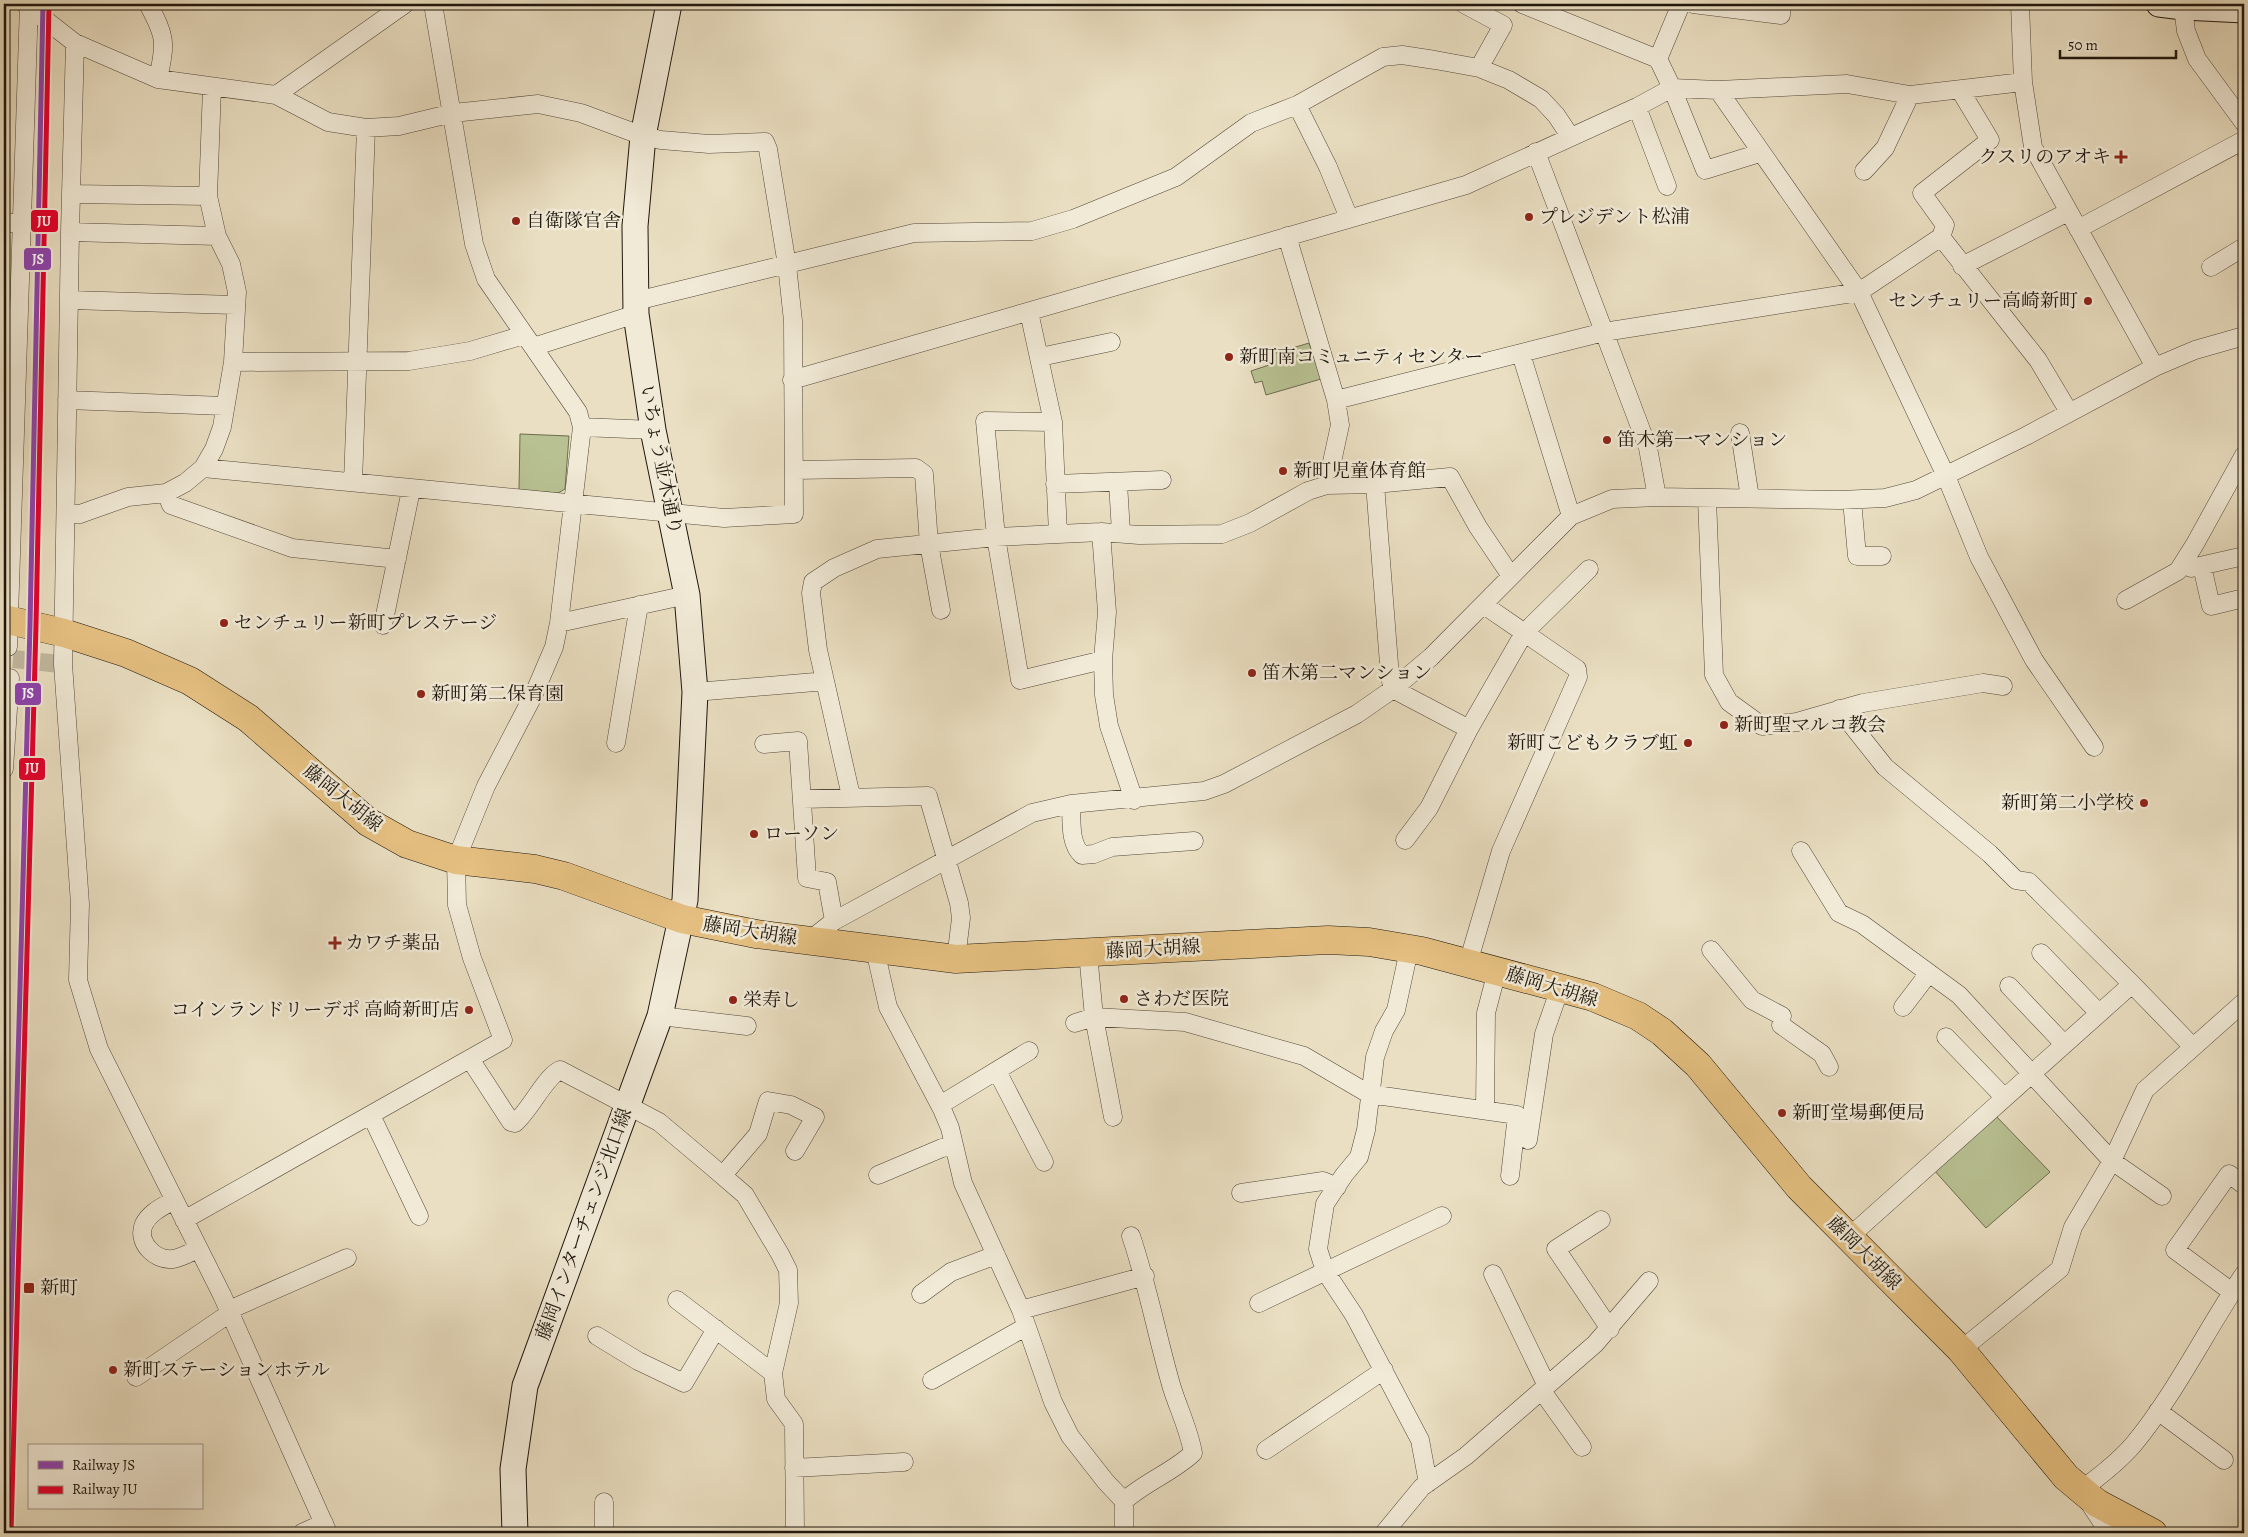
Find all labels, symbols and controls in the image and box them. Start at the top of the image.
scale bar [2060,28,2177,60]
text: 50 m [2068,35,2098,55]
place label: クスリのアオキ [1978,144,2111,170]
marker: クスリのアオキ [2115,151,2127,163]
place label: プレジデント松浦 [1539,204,1689,230]
place label: 自衛隊官舎 [526,208,621,234]
line badge: JU [30,209,59,233]
marker: プレジデント松浦 [1523,211,1535,223]
text: JU [37,212,51,231]
marker: 自衛隊官舎 [510,215,522,227]
line badge: JS [23,247,52,271]
text: JS [32,250,44,269]
place label: センチュリー高崎新町 [1889,288,2078,314]
marker: センチュリー高崎新町 [2082,295,2094,307]
place label: 新町南コミュニティセンター [1239,344,1483,370]
marker: 新町南コミュニティセンター [1223,351,1235,363]
street label: いちょう並木通り [634,383,688,537]
place label: 笛木第一マンション [1617,427,1787,453]
marker: 笛木第一マンション [1601,434,1613,446]
place label: 新町児童体育館 [1293,458,1426,484]
marker: 新町児童体育館 [1277,465,1289,477]
place label: センチュリー新町プレステージ [234,610,497,636]
marker: センチュリー新町プレステージ [218,617,230,629]
place label: 笛木第二マンション [1262,660,1432,686]
marker: 笛木第二マンション [1246,667,1258,679]
place label: 新町第二保育園 [431,681,564,707]
line badge: JS [14,682,42,706]
text: JS [22,684,34,703]
marker: 新町第二保育園 [415,688,427,700]
place label: 新町聖マルコ教会 [1734,712,1886,738]
marker: 新町聖マルコ教会 [1718,719,1730,731]
place label: 新町こどもクラブ虹 [1507,730,1678,756]
marker: 新町こどもクラブ虹 [1682,737,1694,749]
line badge: JU [18,757,46,781]
street label: 藤岡大胡線 [298,758,388,838]
text: JU [25,759,39,778]
place label: 新町第二小学校 [2001,790,2134,816]
marker: 新町第二小学校 [2138,797,2150,809]
place label: ローソン [764,821,839,847]
marker: ローソン [748,828,760,840]
street label: 藤岡大胡線 [701,911,799,951]
place label: カワチ薬品 [345,930,440,956]
street label: 藤岡大胡線 [1105,934,1201,964]
marker: カワチ薬品 [329,937,341,949]
street label: 藤岡大胡線 [1503,961,1601,1013]
place label: さわだ医院 [1134,986,1229,1012]
place label: 栄寿し [743,987,800,1013]
marker: さわだ医院 [1118,993,1130,1005]
marker: 栄寿し [727,994,739,1006]
place label: コインランドリーデポ 高崎新町店 [171,997,459,1023]
marker: コインランドリーデポ 高崎新町店 [463,1004,475,1016]
place label: 新町堂場郵便局 [1792,1100,1925,1126]
street label: 藤岡インターチェンジ北口線 [530,1104,638,1344]
marker: 新町堂場郵便局 [1776,1107,1788,1119]
street label: 藤岡大胡線 [1821,1210,1907,1296]
place label: 新町 [40,1275,78,1301]
marker: 新町 [22,1281,36,1295]
place label: 新町ステーションホテル [123,1357,330,1383]
marker: 新町ステーションホテル [107,1364,119,1376]
legend [28,1444,202,1510]
text: Railway JS [72,1455,135,1475]
text: Railway JU [72,1479,138,1499]

